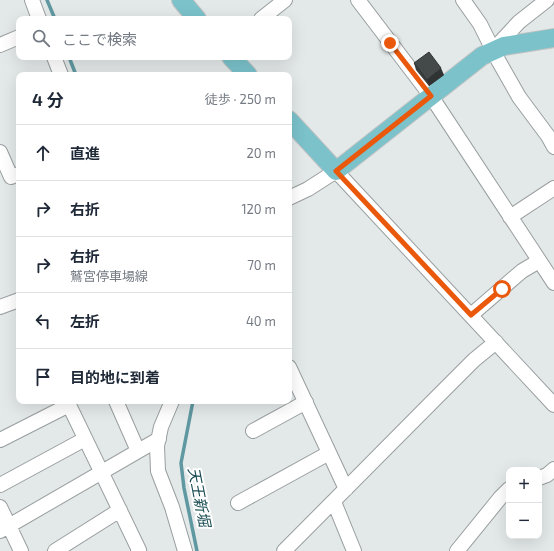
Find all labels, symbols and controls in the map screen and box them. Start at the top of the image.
search box [16,16,292,60]
icon: search [30,27,52,49]
text: ここで検索 [62,30,137,48]
route end [381,34,399,52]
text: 4 分 [32,89,64,109]
text: 徒歩 · 250 m [205,91,276,107]
icon: ahead [32,142,54,164]
text: 直進 [70,144,100,162]
text: 20 m [247,145,276,161]
icon: right [32,198,54,220]
text: 右折 [70,200,100,218]
text: 120 m [241,201,276,217]
text: 右折 [70,247,100,265]
icon: right [32,254,54,276]
text: 70 m [247,257,276,273]
text: 鷲宮停車場線 [70,268,148,284]
route start [493,280,511,298]
icon: left [32,310,54,332]
text: 左折 [70,312,100,330]
text: 40 m [246,313,276,329]
icon: arrive [32,366,54,388]
text: 目的地に到着 [70,368,160,386]
water label: 天王新堀 [185,466,215,530]
map controls [506,467,542,539]
button: + [506,467,542,503]
button: − [506,503,542,539]

